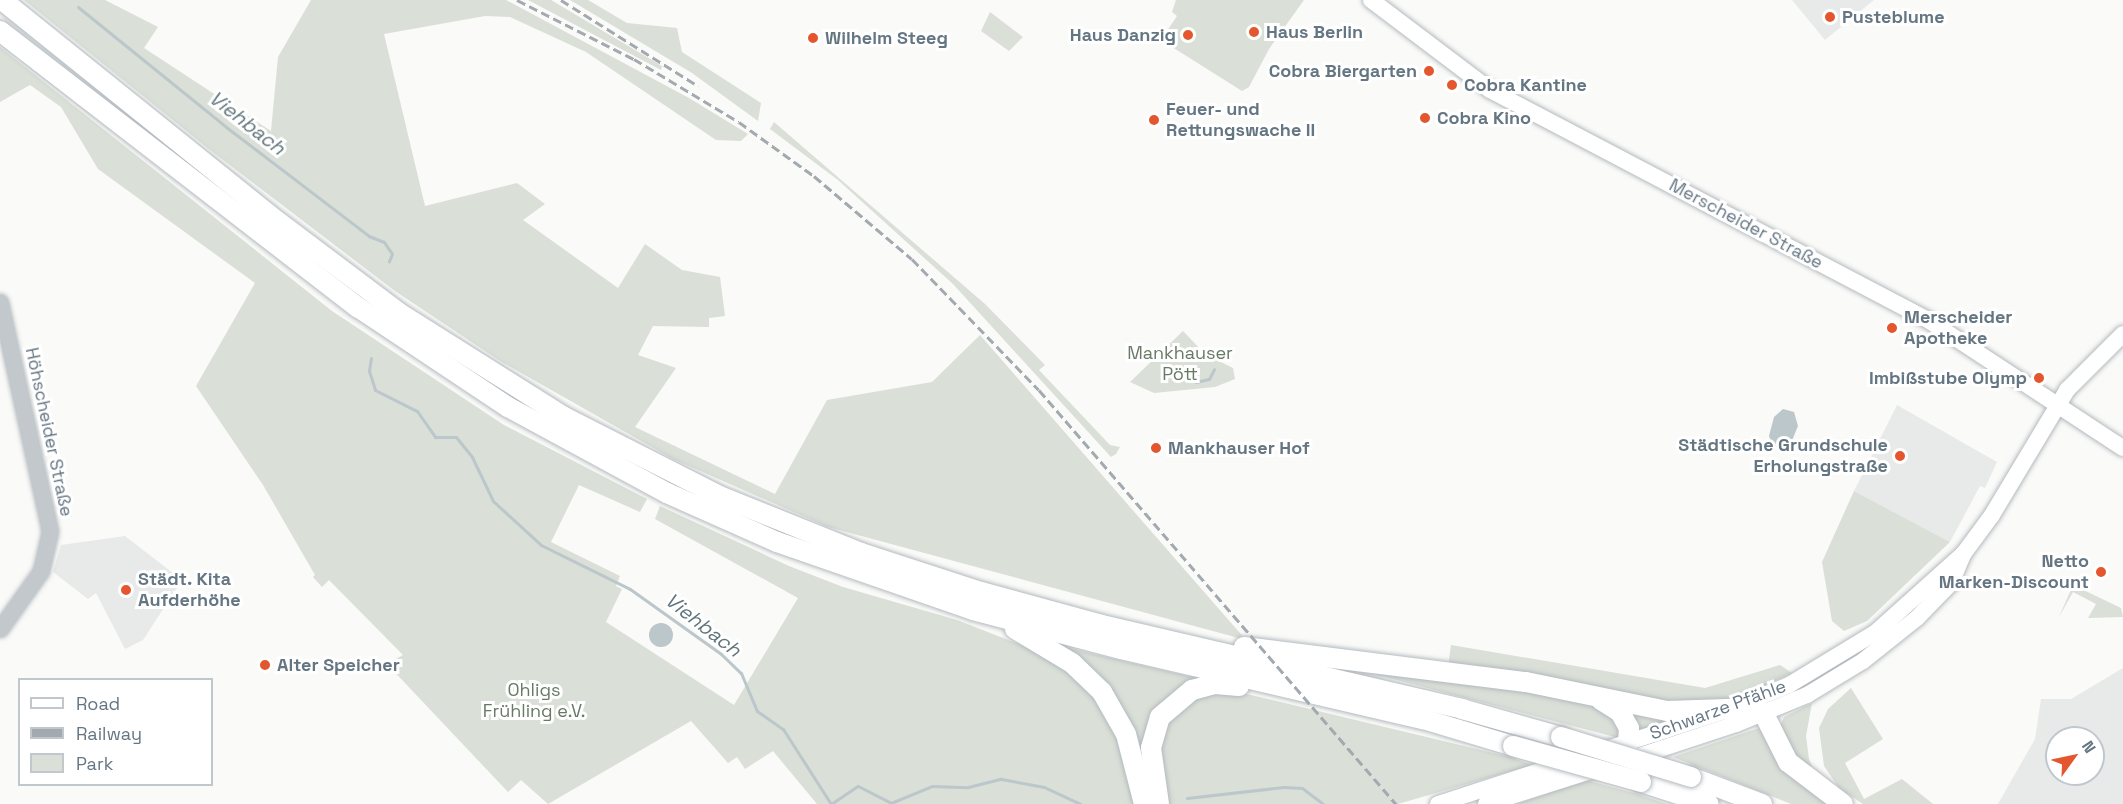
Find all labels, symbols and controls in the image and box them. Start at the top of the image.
place label: Pusteblume [1842,6,1945,28]
marker: Pusteblume [1823,10,1837,24]
place label: Haus Berlin [1266,21,1363,43]
place label: Haus Danzig [1070,24,1176,46]
marker: Haus Berlin [1247,25,1261,39]
place label: Wilhelm Steeg [825,27,948,49]
marker: Haus Danzig [1181,28,1195,42]
marker: Wilhelm Steeg [806,31,820,45]
place label: Cobra Biergarten [1269,60,1417,82]
marker: Cobra Biergarten [1422,64,1436,78]
place label: Cobra Kantine [1464,74,1587,96]
marker: Cobra Kantine [1445,78,1459,92]
water label: Viehbach [204,86,290,160]
place label: Feuer- und Rettungswache II [1166,99,1315,142]
place label: Cobra Kino [1437,107,1531,129]
marker: Cobra Kino [1418,111,1432,125]
marker: Feuer- und Rettungswache II [1147,113,1161,127]
street label: Merscheider Straße [1665,174,1827,274]
place label: Merscheider Apotheke [1904,307,2012,350]
marker: Merscheider Apotheke [1885,321,1899,335]
park label: Mankhauser Pött [1127,343,1233,386]
street label: Höhscheider Straße [21,346,77,518]
place label: Imbißstube Olymp [1869,367,2027,389]
marker: Imbißstube Olymp [2032,371,2046,385]
place label: Städtische Grundschule Erholungstraße [1678,435,1888,478]
place label: Mankhauser Hof [1168,437,1310,459]
marker: Mankhauser Hof [1149,441,1163,455]
marker: Städtische Grundschule Erholungstraße [1893,449,1907,463]
place label: Netto Marken-Discount [1939,551,2089,594]
marker: Netto Marken-Discount [2094,565,2108,579]
place label: Städt. Kita Aufderhöhe [138,569,241,612]
marker: Städt. Kita Aufderhöhe [119,583,133,597]
water label: Viehbach [660,588,746,662]
place label: Alter Speicher [277,654,400,676]
marker: Alter Speicher [258,658,272,672]
street label: Schwarze Pfähle [1647,675,1789,745]
legend [18,678,213,786]
park label: Ohligs Frühling e.V. [483,680,585,722]
text: Road [76,692,120,715]
text: Railway [76,722,142,745]
north arrow [2045,726,2105,786]
text: N [2077,737,2101,757]
text: Park [76,752,113,775]

